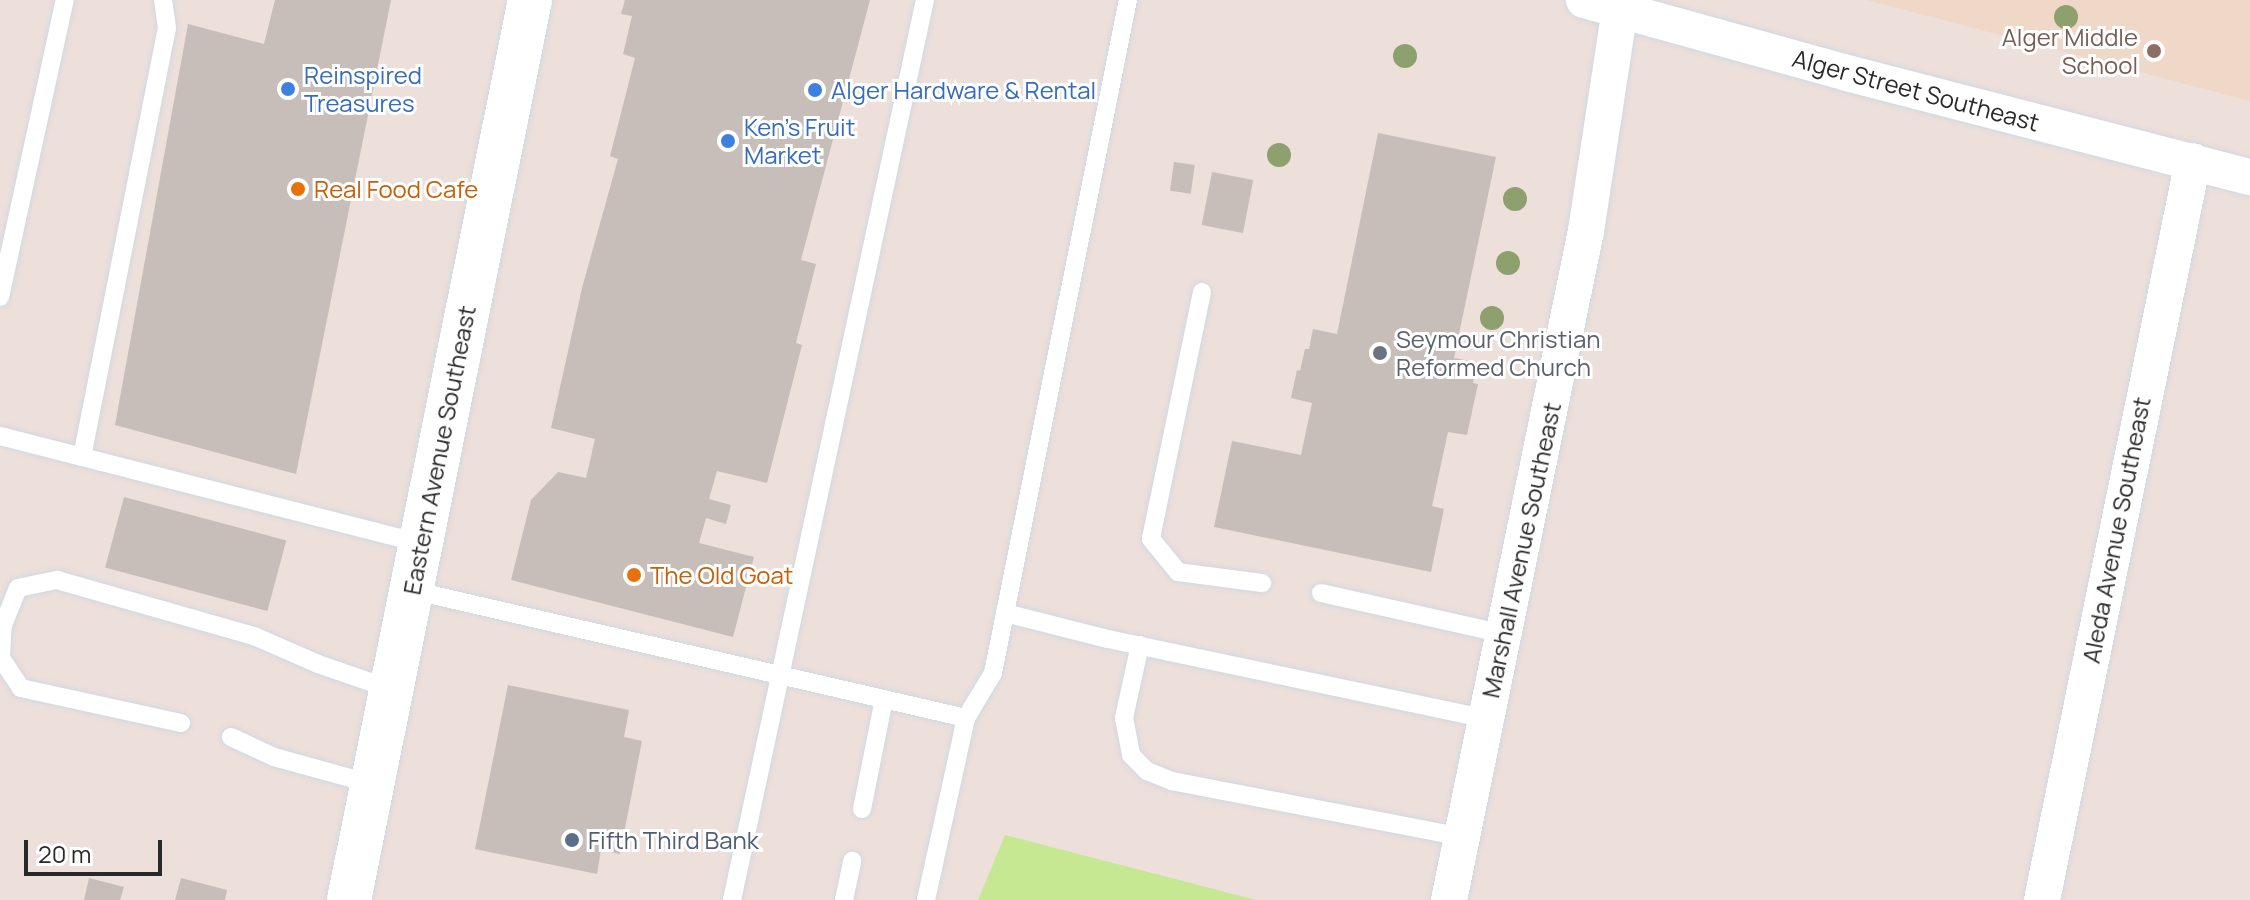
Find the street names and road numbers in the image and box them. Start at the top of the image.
street label: Alger Street Southeast [1789,43,2043,137]
street label: Eastern Avenue Southeast [397,303,481,597]
street label: Aleda Avenue Southeast [2076,394,2156,666]
street label: Marshall Avenue Southeast [1476,400,1566,700]

